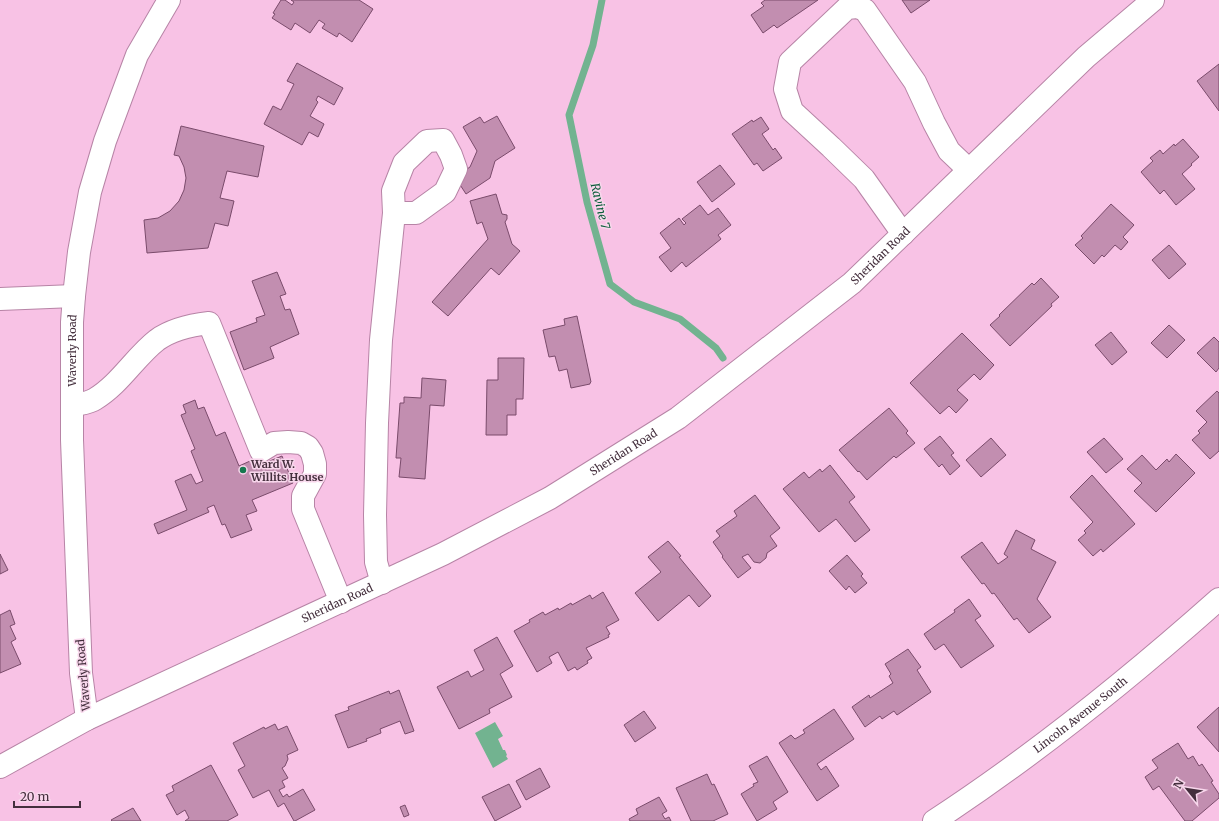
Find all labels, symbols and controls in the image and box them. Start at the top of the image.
water label: Ravine 7 [588,181,614,231]
street label: Sheridan Road [848,224,913,288]
street label: Waverly Road [65,314,80,387]
street label: Sheridan Road [587,426,660,479]
place label: Ward W. Willits House [250,457,323,484]
marker: Ward W. Willits House [238,465,248,475]
street label: Sheridan Road [299,580,375,626]
street label: Waverly Road [73,638,93,712]
street label: Lincoln Avenue South [1031,673,1131,756]
north arrow [1167,769,1207,809]
text: N [1170,776,1187,791]
scale bar [14,783,80,809]
text: 20 m [20,789,49,804]

